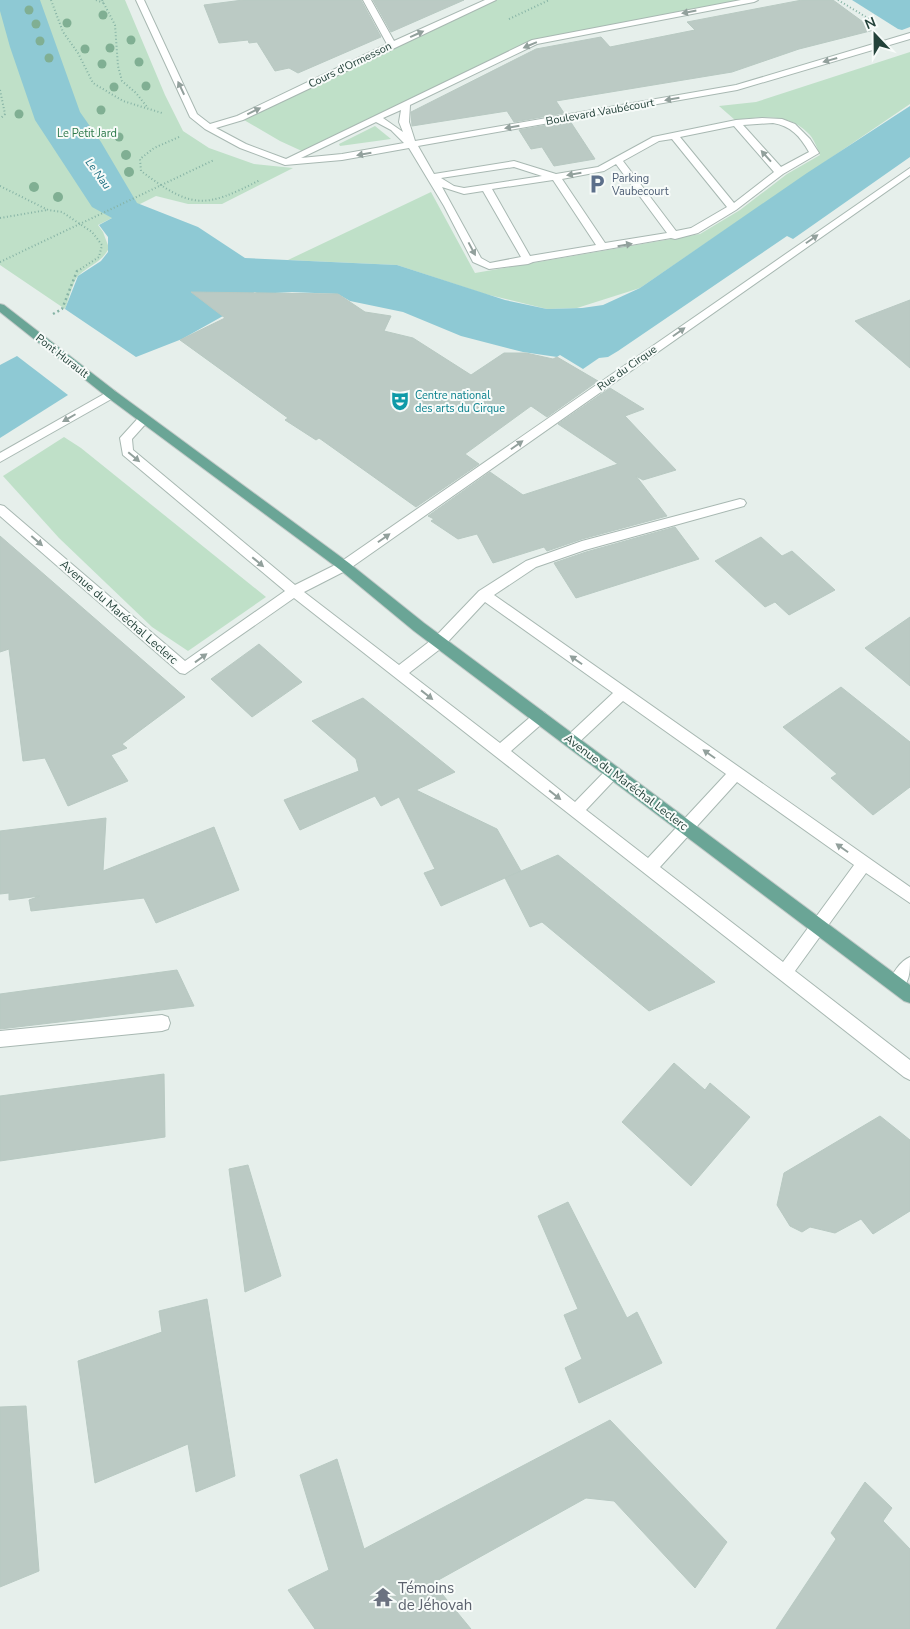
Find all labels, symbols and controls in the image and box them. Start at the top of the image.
one-way arrow [680,8,696,16]
north arrow [850,10,900,60]
text: N [862,13,879,34]
one-way arrow [410,29,424,37]
street label: Cours d'Ormesson [306,38,394,92]
one-way arrow [522,41,537,49]
one-way arrow [822,56,837,64]
one-way arrow [176,81,184,95]
street label: Boulevard Vaubécourt [545,95,655,129]
one-way arrow [664,95,680,103]
one-way arrow [247,107,261,115]
one-way arrow [504,124,520,132]
park label: Le Petit Jard [57,126,117,141]
one-way arrow [760,149,771,162]
one-way arrow [355,150,371,158]
water label: Le Nau [82,156,114,192]
one-way arrow [566,170,582,178]
place label: Parking Vaubecourt [611,171,669,199]
parking icon: Parking Vaubecourt [586,173,608,195]
one-way arrow [805,234,819,244]
one-way arrow [617,240,633,248]
one-way arrow [468,242,476,257]
one-way arrow [672,327,685,337]
street label: Pont Hurault [32,331,92,381]
street label: Rue du Cirque [594,342,660,394]
place label: Centre national des arts du Cirque [415,388,505,416]
theatre icon: Centre national des arts du Cirque [389,390,411,412]
one-way arrow [62,414,75,423]
one-way arrow [510,440,524,450]
one-way arrow [127,452,140,463]
one-way arrow [377,533,390,543]
one-way arrow [31,535,43,546]
street label: Avenue du Maréchal Leclerc [57,556,182,668]
one-way arrow [251,556,264,567]
one-way arrow [194,652,207,663]
one-way arrow [569,655,583,665]
one-way arrow [420,690,434,700]
street label: Avenue du Maréchal Leclerc [561,730,692,834]
one-way arrow [702,749,716,759]
one-way arrow [548,789,561,800]
one-way arrow [835,843,849,853]
place label: Témoins de Jéhovah [398,1578,472,1615]
temple icon: Témoins de Jéhovah [372,1586,394,1608]

